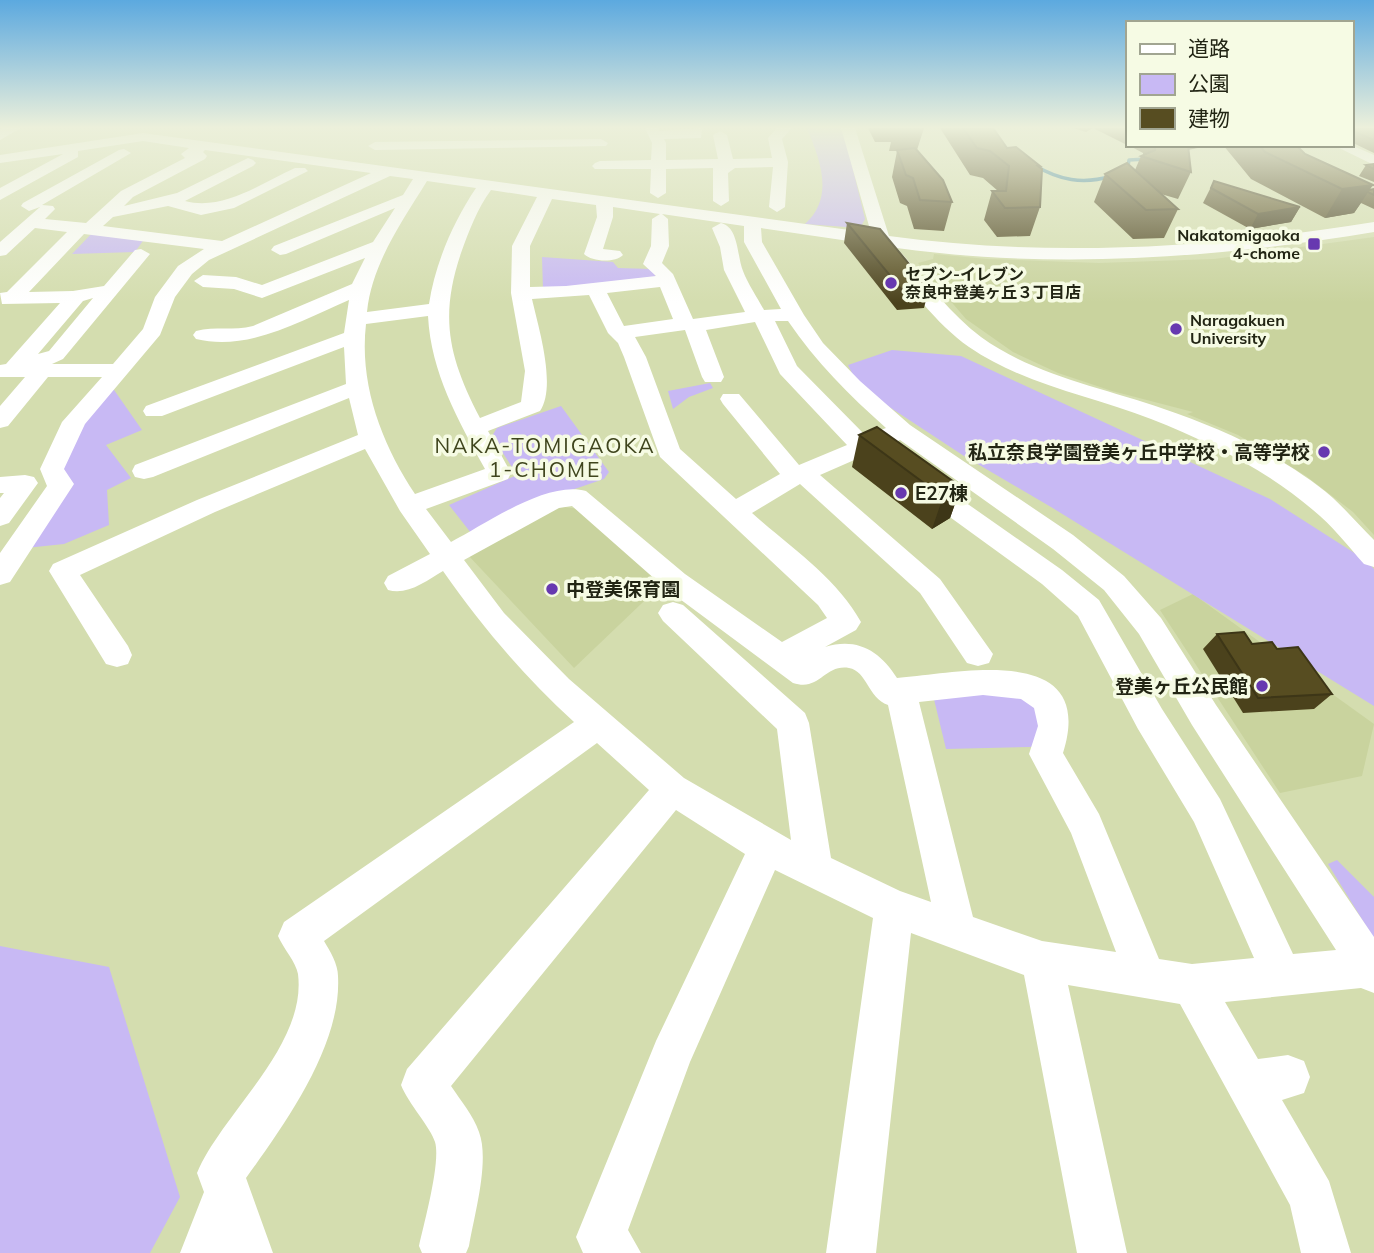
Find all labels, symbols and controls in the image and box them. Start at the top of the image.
legend [1126,21,1353,147]
text: 道路 [1188,35,1230,61]
text: 公園 [1188,70,1230,96]
text: 建物 [1188,105,1230,131]
place label: Nakatomigaoka 4-chome [1177,225,1300,263]
marker: Nakatomigaoka 4-chome [1306,236,1322,252]
place label: セブン-イレブン 奈良中登美ヶ丘３丁目店 [905,264,1081,302]
marker: セブン-イレブン 奈良中登美ヶ丘３丁目店 [883,275,899,291]
place label: Naragakuen University [1190,310,1285,348]
marker: Naragakuen University [1168,321,1184,337]
district label: NAKA-TOMIGAOKA 1-CHOME [434,432,656,482]
place label: 私立奈良学園登美ヶ丘中学校・高等学校 [968,440,1310,464]
marker: 私立奈良学園登美ヶ丘中学校・高等学校 [1316,444,1332,460]
place label: E27棟 [915,481,968,505]
marker: E27棟 [893,485,909,501]
place label: 中登美保育園 [566,577,680,601]
marker: 中登美保育園 [544,581,560,597]
place label: 登美ヶ丘公民館 [1115,674,1248,698]
marker: 登美ヶ丘公民館 [1254,678,1270,694]

